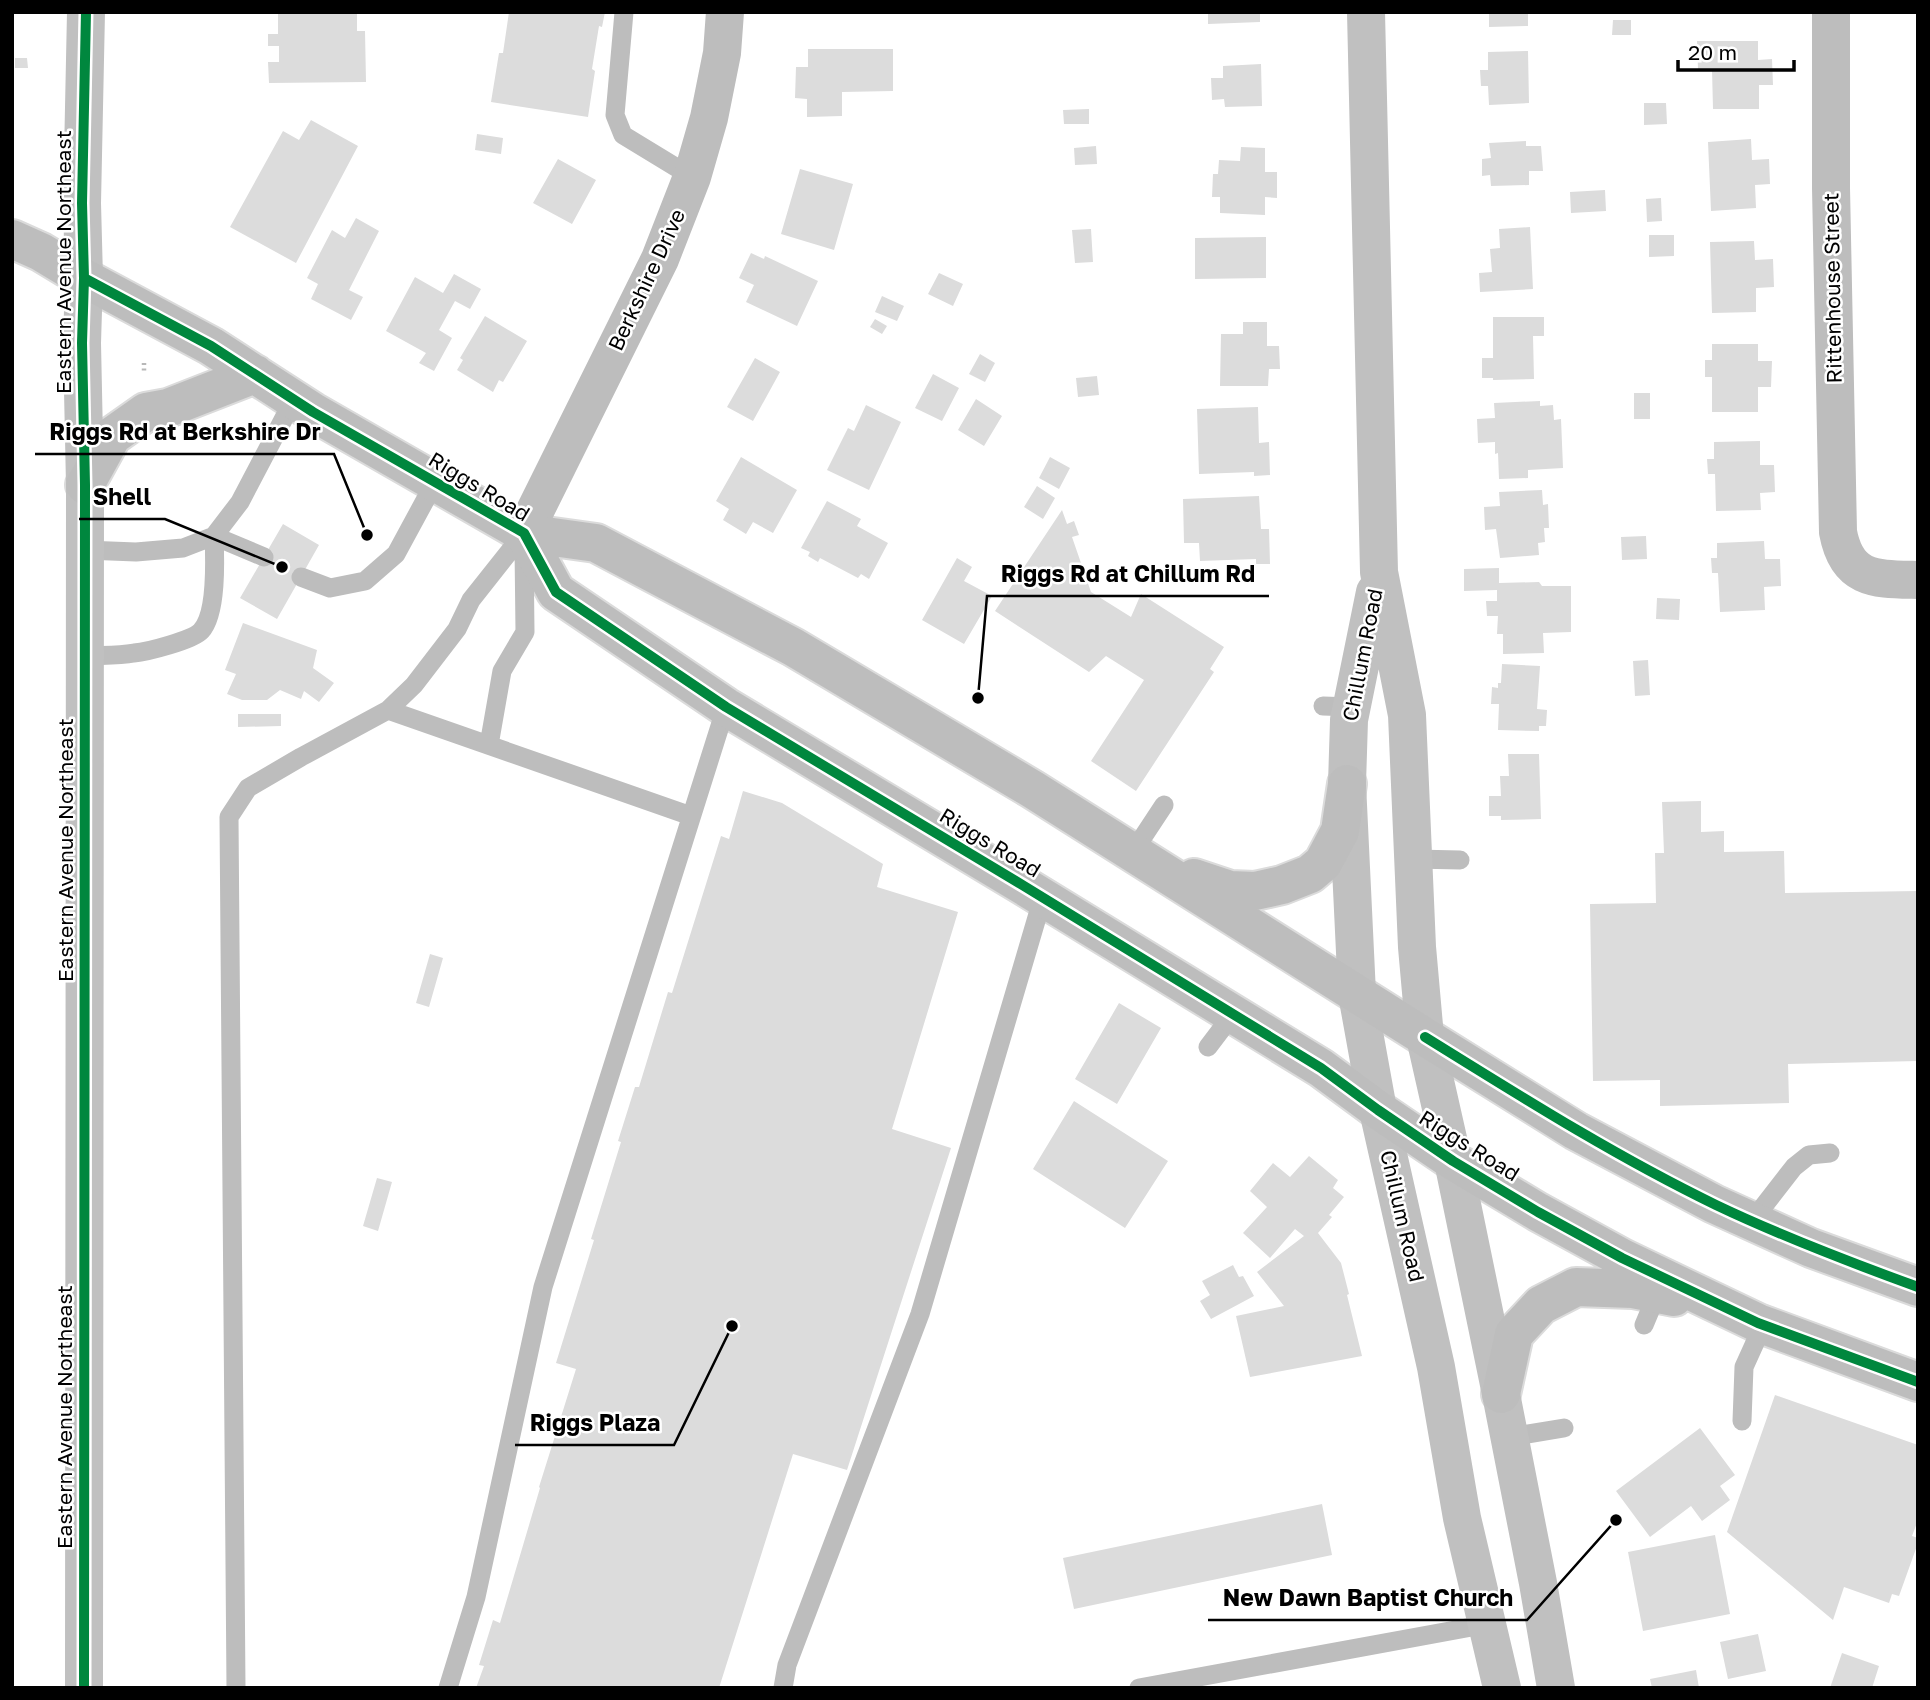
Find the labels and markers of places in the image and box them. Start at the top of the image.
callout: Riggs Rd at Berkshire Dr [35,410,334,454]
callout: Shell [79,475,165,519]
callout: Riggs Rd at Chillum Rd [987,552,1269,596]
callout: Riggs Plaza [515,1401,674,1445]
callout: New Dawn Baptist Church [1208,1576,1527,1620]

